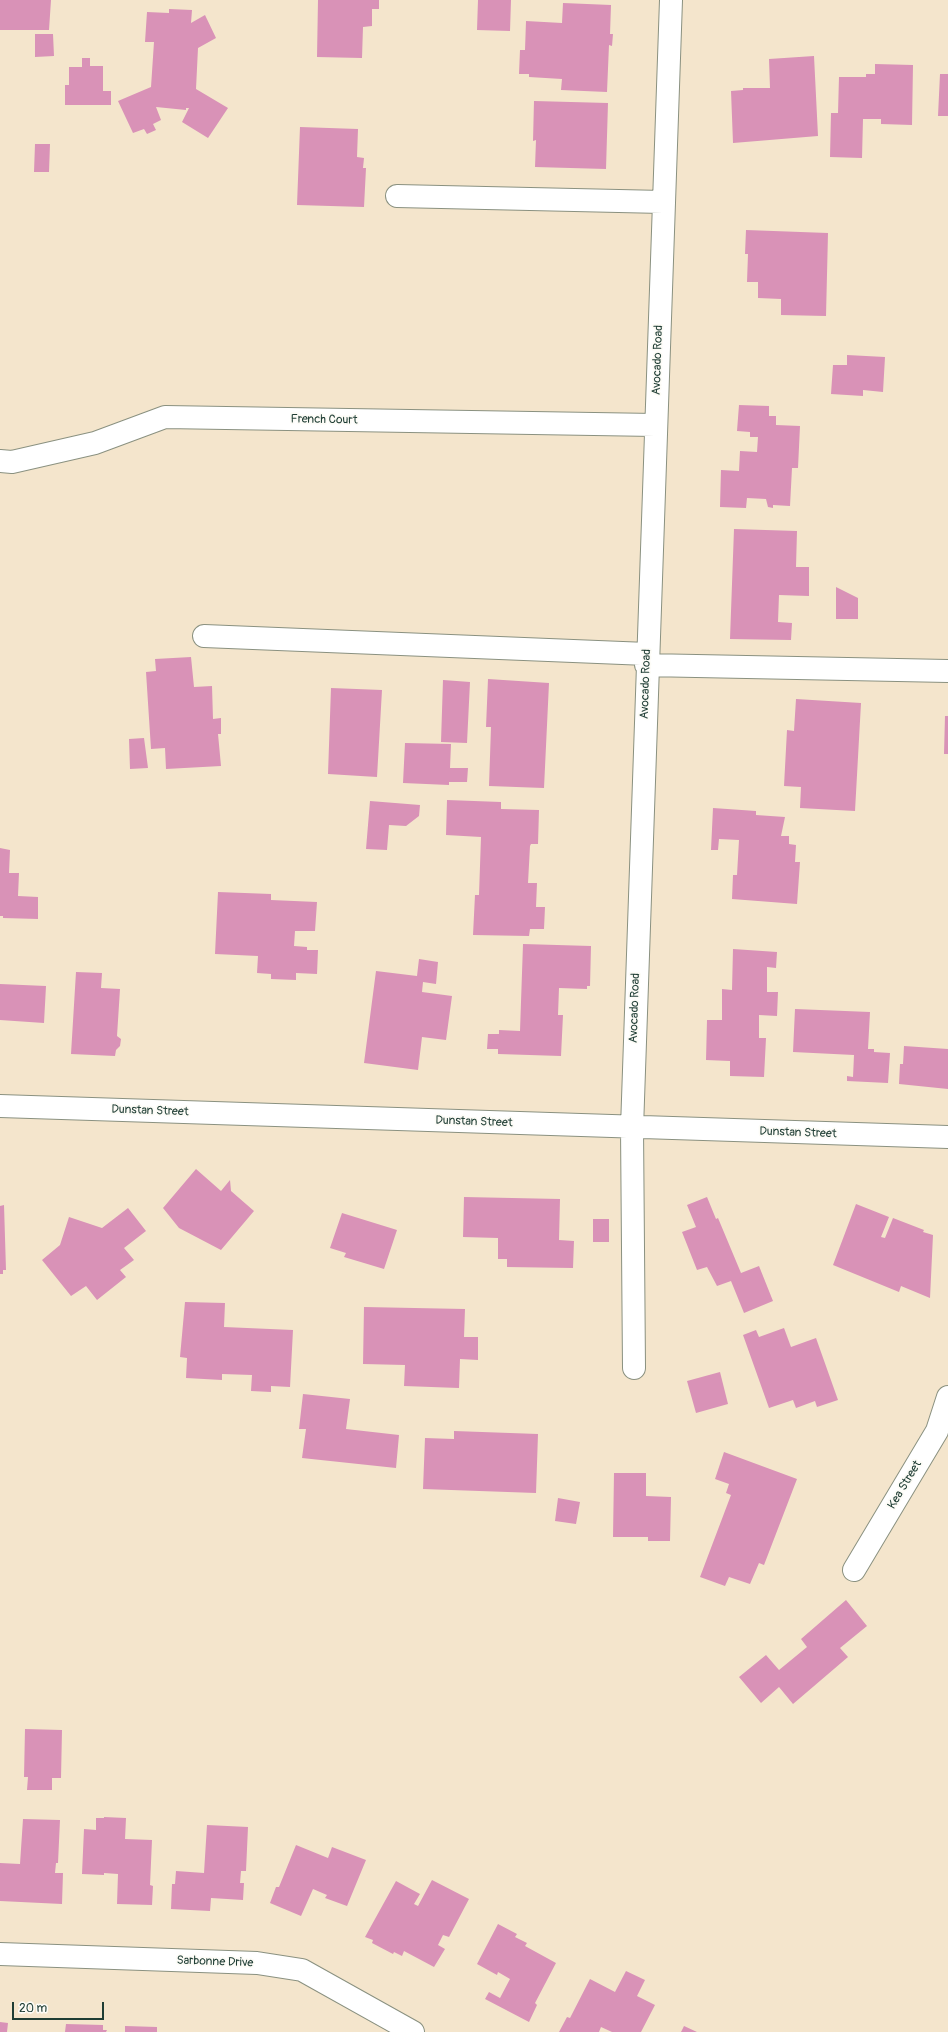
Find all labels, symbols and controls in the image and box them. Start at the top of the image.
street label: Avocado Road [650,325,666,395]
street label: French Court [290,412,358,428]
street label: Avocado Road [638,649,654,719]
street label: Avocado Road [627,973,643,1043]
street label: Dunstan Street [111,1102,189,1120]
street label: Dunstan Street [435,1113,513,1131]
street label: Dunstan Street [759,1124,837,1142]
street label: Kea Street [885,1458,925,1512]
street label: Sarbonne Drive [176,1953,254,1971]
scale bar [14,1994,106,2020]
text: 20 m [19,2001,47,2016]

